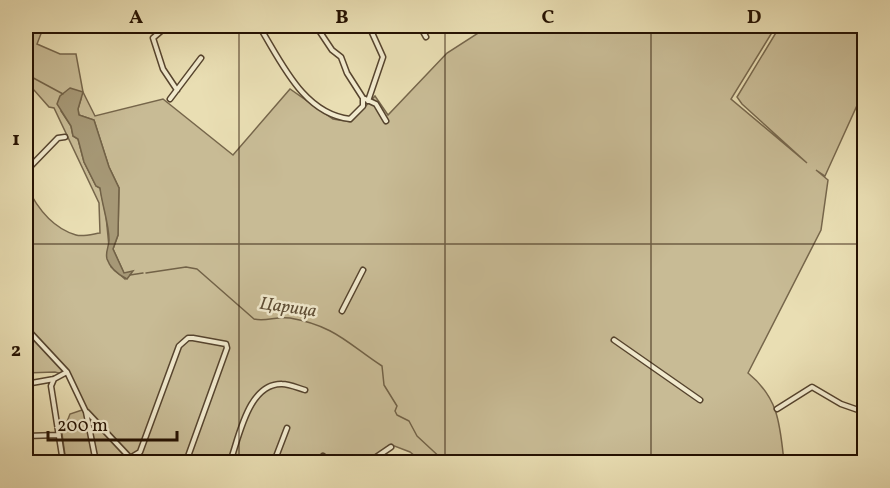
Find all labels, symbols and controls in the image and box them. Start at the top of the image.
text: A [129,4,143,32]
text: B [335,4,349,32]
text: C [542,4,555,32]
text: D [747,4,761,32]
text: 1 [12,126,20,154]
water label: Царица [258,292,318,324]
text: 2 [11,337,21,365]
scale bar [48,404,177,442]
text: 200 m [57,414,108,439]

